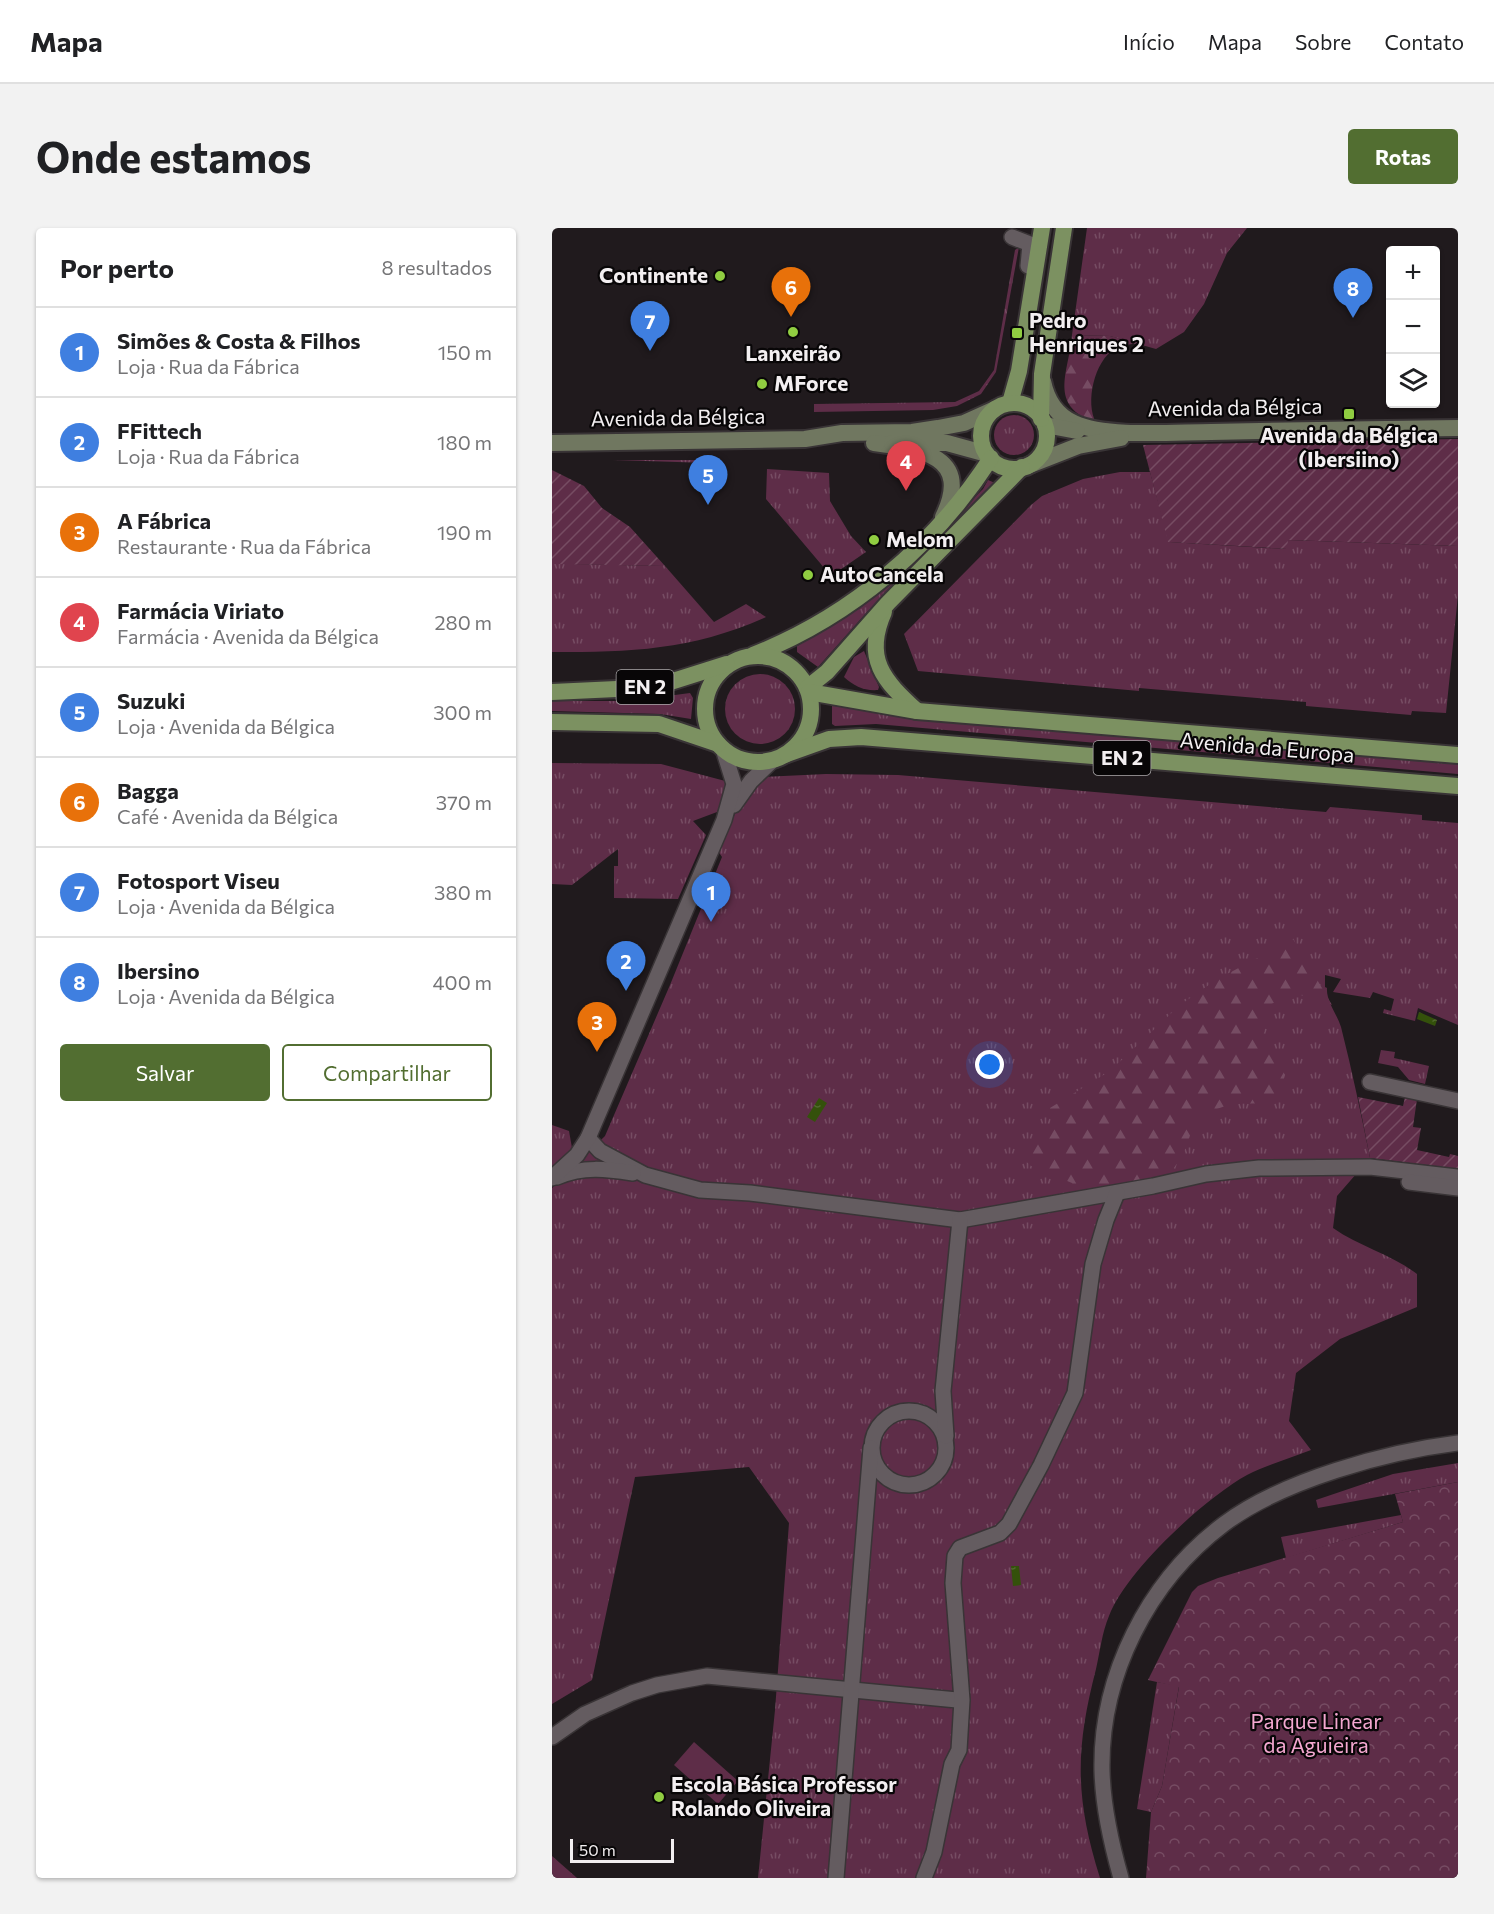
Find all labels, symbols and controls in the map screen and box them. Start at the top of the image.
text: Mapa [30,24,103,58]
text: Início [1123,29,1175,54]
text: Mapa [1208,29,1262,54]
text: Sobre [1295,29,1351,54]
text: Contato [1384,29,1464,54]
button: Rotas [1348,129,1458,184]
text: Onde estamos [36,130,311,182]
map controls [1386,246,1440,408]
button: + [1386,246,1440,300]
text: Por perto [60,252,174,283]
text: 8 resultados [381,255,492,279]
place label: Continente [599,262,708,287]
pin: 6 [772,268,810,317]
pin: 8 [1334,268,1372,318]
marker: Continente [713,269,727,283]
button: − [1386,300,1440,354]
pin: 7 [630,302,670,351]
place label: Pedro Henriques 2 [1029,307,1144,356]
marker: Lanxeirão [786,325,800,339]
marker: Pedro Henriques 2 [1010,326,1024,340]
text: Simões & Costa & Filhos [117,327,361,354]
text: 1 [75,340,84,364]
text: 150 m [438,340,492,364]
place label: Lanxeirão [745,340,841,365]
text: Loja · Rua da Fábrica [117,354,300,378]
button: layers [1386,354,1440,408]
place label: MForce [774,370,848,395]
marker: MForce [755,377,769,391]
street label: Avenida da Bélgica [1147,392,1323,421]
street label: Avenida da Bélgica [590,402,766,431]
marker: Avenida da Bélgica (Ibersiino) [1342,407,1356,421]
text: FFittech [117,417,202,444]
place label: Avenida da Bélgica (Ibersiino) [1260,422,1438,471]
text: 2 [74,430,85,454]
text: 180 m [437,430,492,454]
pin: 4 [886,442,926,491]
text: Loja · Rua da Fábrica [117,444,300,468]
pin: 5 [688,456,728,505]
text: A Fábrica [117,507,211,534]
text: 3 [74,520,85,544]
text: 190 m [437,520,492,544]
place label: Melom [886,526,954,551]
marker: Melom [867,533,881,547]
text: Restaurante · Rua da Fábrica [117,534,371,558]
place label: AutoCancela [820,561,944,586]
marker: AutoCancela [801,568,815,582]
text: Farmácia Viriato [117,597,284,624]
text: 4 [73,610,86,634]
text: 280 m [434,610,492,634]
text: Farmácia · Avenida da Bélgica [117,624,379,648]
road number: EN 2 [616,670,674,704]
text: Suzuki [117,687,185,714]
text: 5 [74,700,85,724]
text: 300 m [433,700,492,724]
text: Loja · Avenida da Bélgica [117,714,335,738]
street label: Avenida da Europa [1179,726,1355,767]
road number: EN 2 [1094,741,1150,775]
text: Bagga [117,777,179,804]
text: 6 [73,790,86,814]
text: 370 m [436,790,492,814]
text: Café · Avenida da Bélgica [117,804,338,828]
text: Fotosport Viseu [117,867,280,894]
pin: 1 [692,872,730,922]
text: 7 [74,880,85,904]
text: 380 m [434,880,492,904]
text: Loja · Avenida da Bélgica [117,894,335,918]
pin: 2 [606,942,646,991]
text: Ibersino [117,957,200,984]
text: 8 [73,970,86,994]
text: 400 m [433,970,492,994]
text: Loja · Avenida da Bélgica [117,984,335,1008]
pin: 3 [578,1002,616,1052]
button: Salvar [60,1044,270,1101]
button: Compartilhar [282,1044,492,1101]
your location [975,1050,1004,1079]
park label: Parque Linear da Aguieira [1250,1708,1382,1757]
place label: Escola Básica Professor Rolando Oliveira [671,1771,897,1820]
marker: Escola Básica Professor Rolando Oliveira [652,1790,666,1804]
scale bar [570,1836,674,1864]
text: 50 m [579,1840,616,1859]

